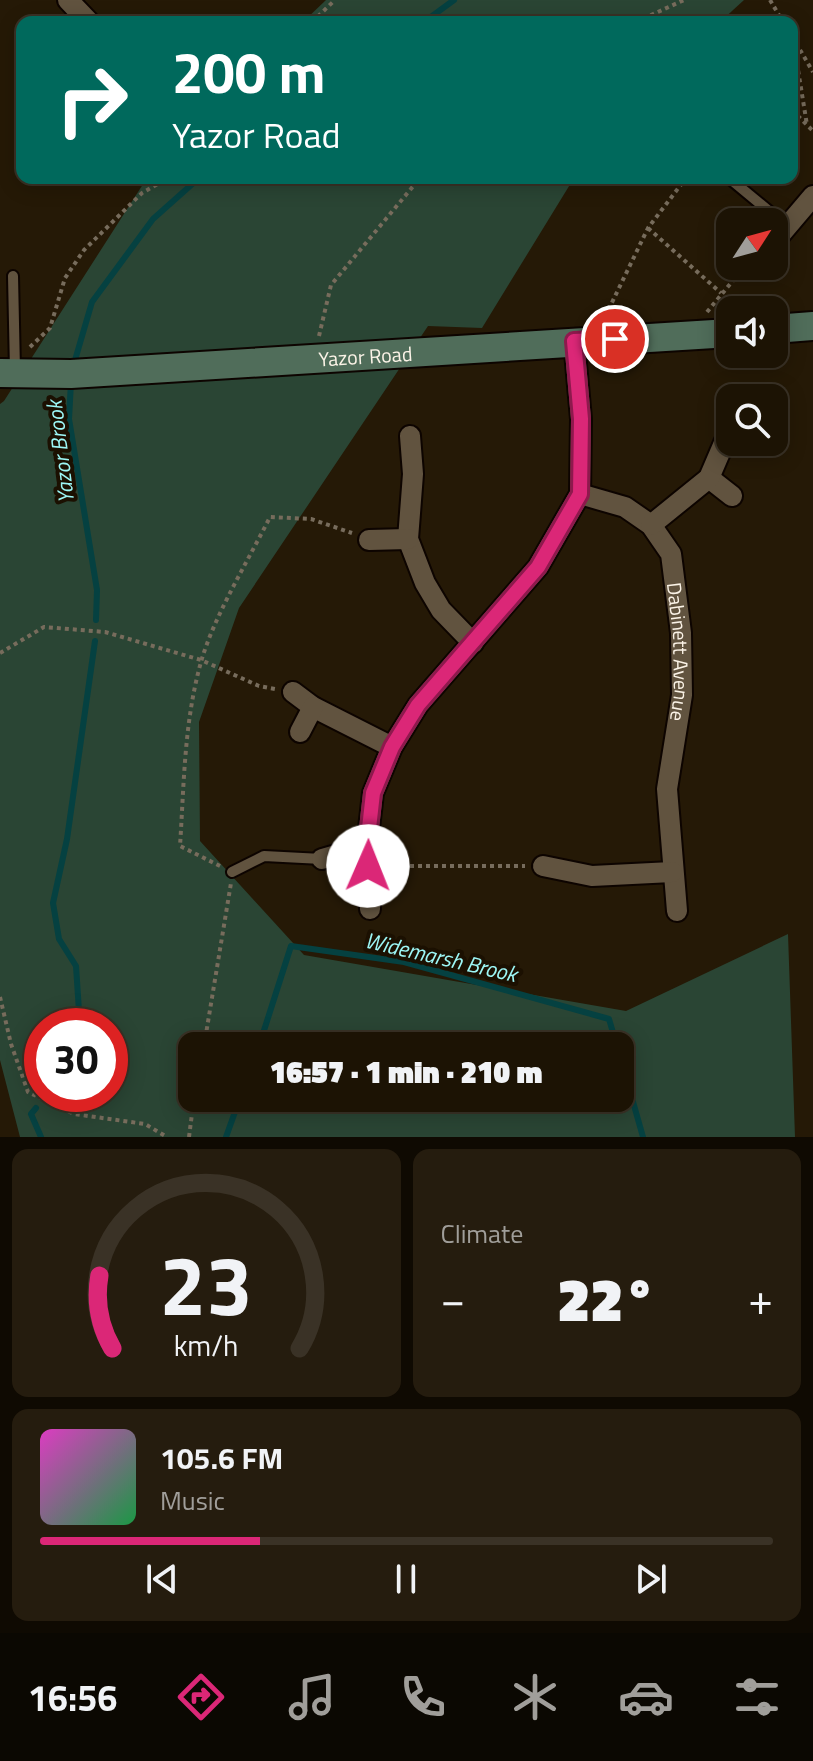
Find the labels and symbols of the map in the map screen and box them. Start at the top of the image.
north arrow [716,208,788,280]
pin [581,305,649,373]
street label: Yazor Road [318,337,413,374]
water label: Yazor Brook [37,397,83,505]
street label: Dabinett Avenue [659,580,698,724]
position arrow [326,824,410,908]
water label: Widemarsh Brook [362,923,523,992]
speed limit sign: 30 [24,1008,128,1112]

